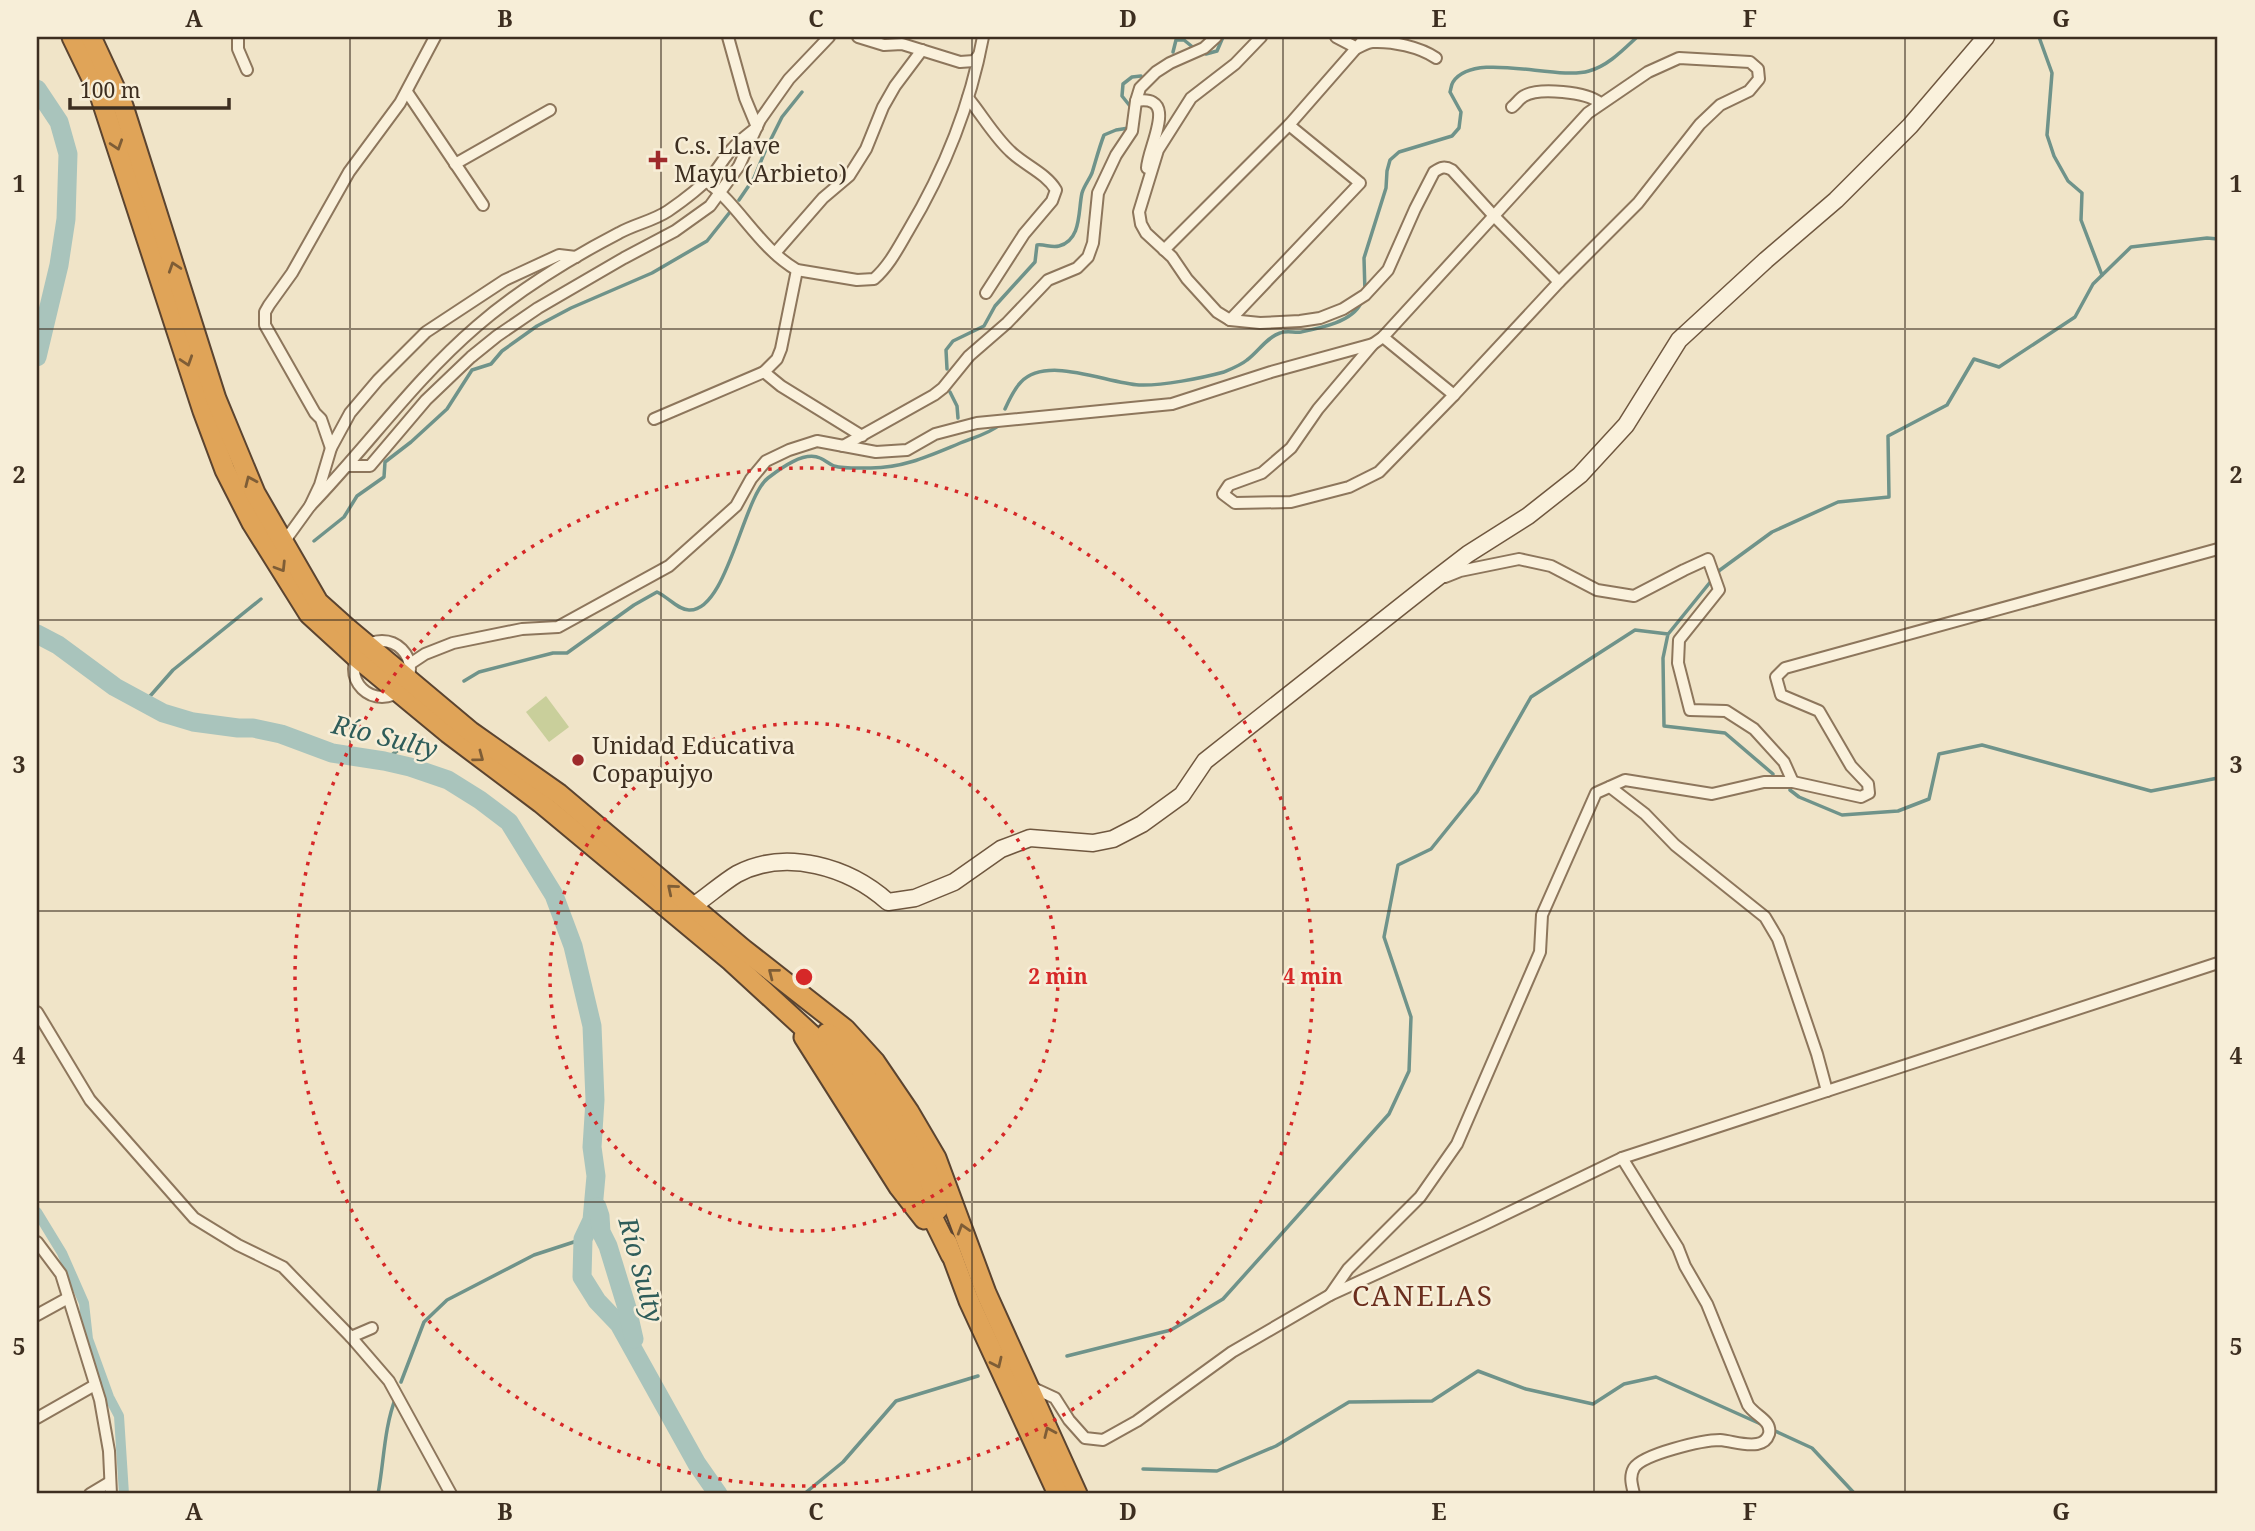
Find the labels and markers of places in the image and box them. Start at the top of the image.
place label: C.s. Llave Mayu (Arbieto) [674,128,847,189]
marker: C.s. Llave Mayu (Arbieto) [648,150,668,170]
place label: Unidad Educativa Copapujyo [592,728,795,789]
marker: Unidad Educativa Copapujyo [570,752,586,768]
centre of rings [792,965,816,989]

